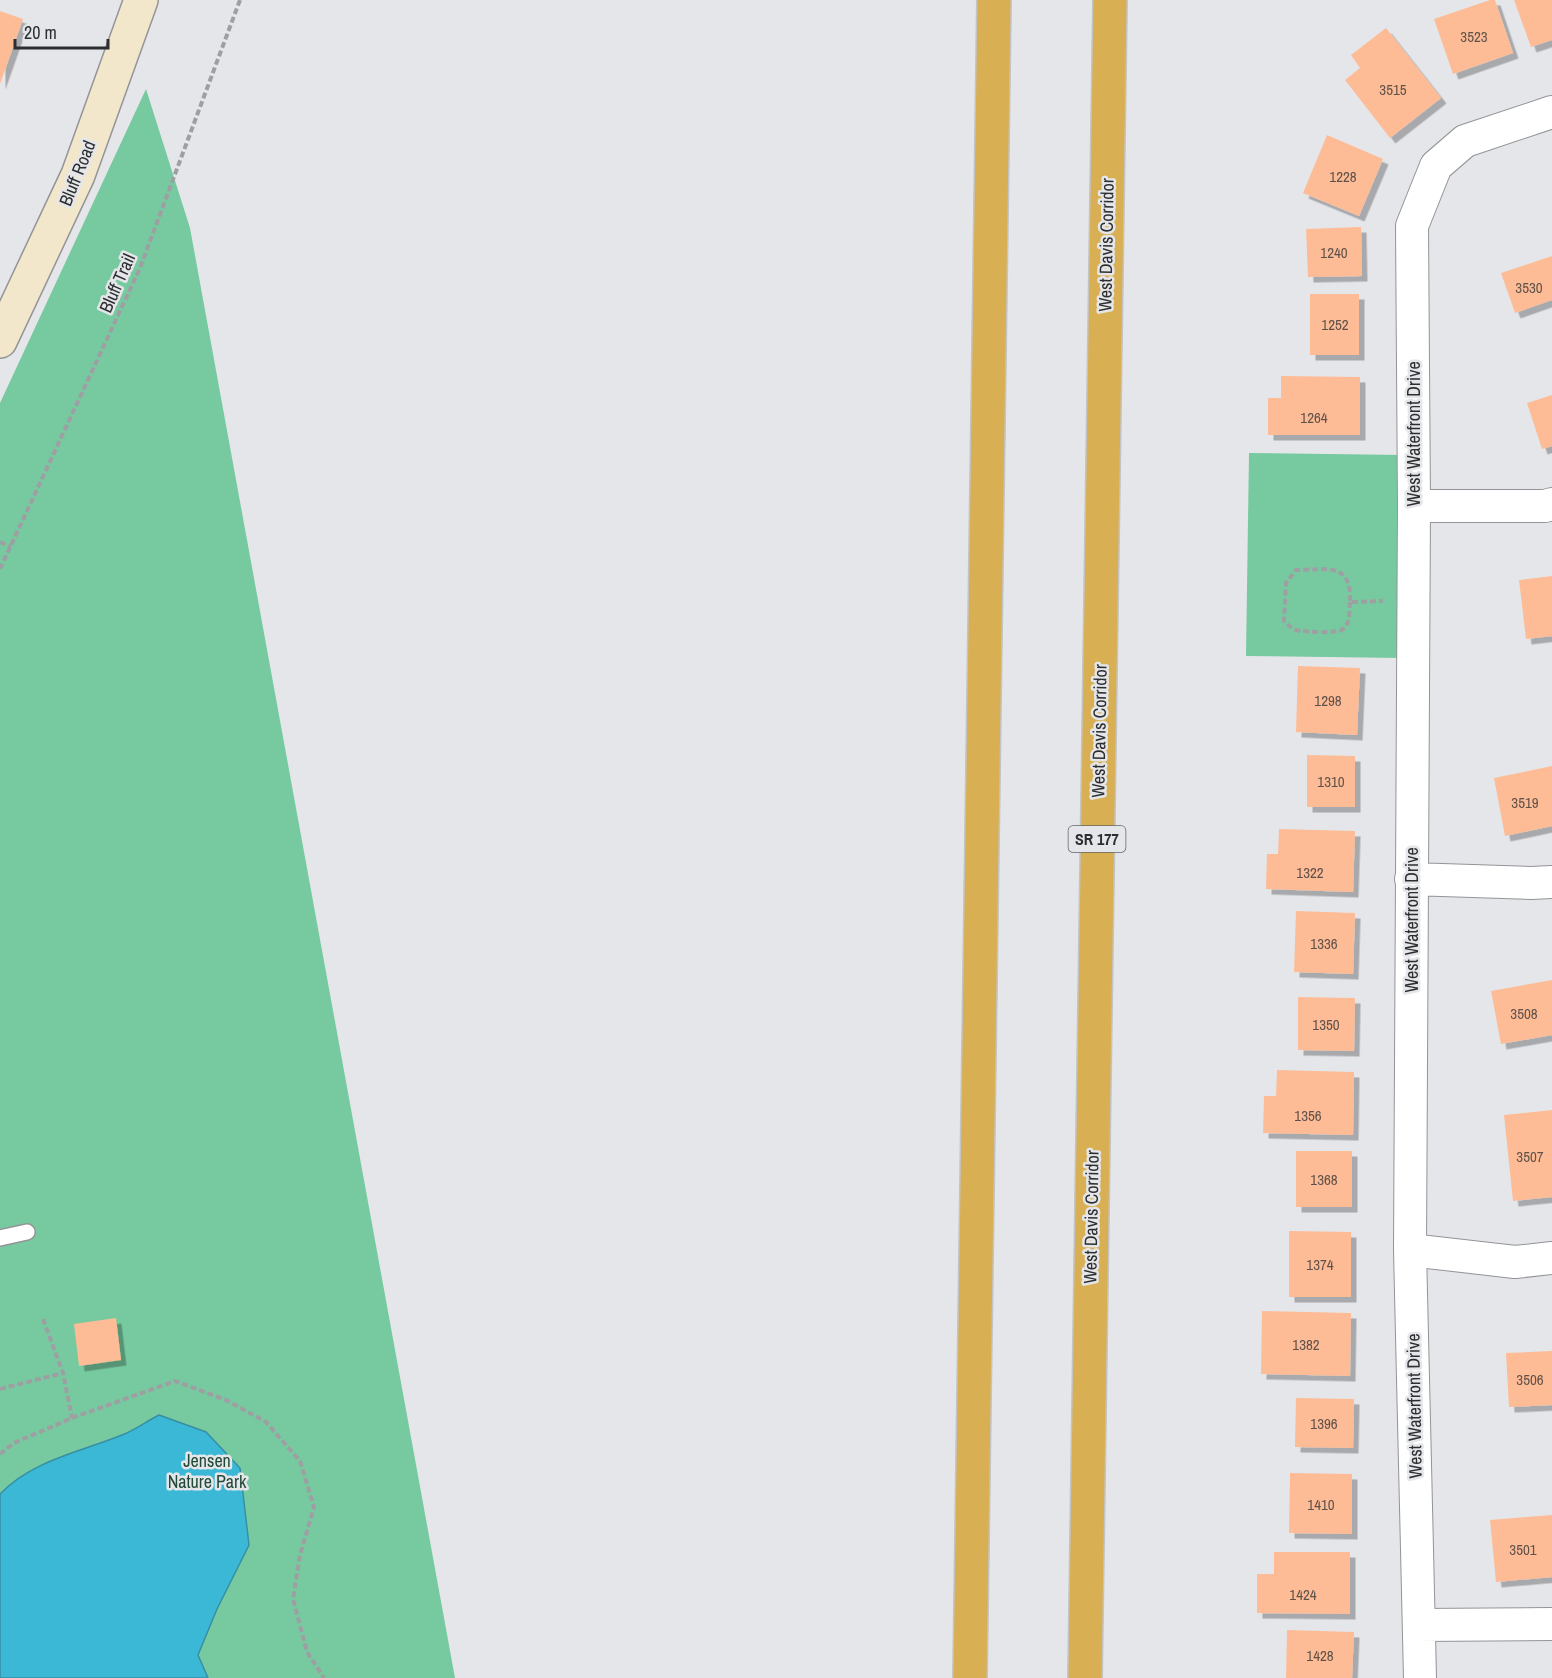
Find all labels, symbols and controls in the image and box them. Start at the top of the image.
scale bar [15,12,108,50]
text: 20 m [24,20,57,45]
house number: 3523 [1460,26,1488,47]
house number: 3515 [1379,79,1407,100]
street label: Bluff Road [53,136,101,210]
house number: 1228 [1329,166,1357,187]
street label: West Davis Corridor [1092,178,1120,312]
house number: 1240 [1320,242,1348,263]
street label: Bluff Trail [93,250,141,316]
house number: 3530 [1515,277,1543,298]
house number: 1252 [1321,314,1349,335]
street label: West Waterfront Drive [1401,361,1426,507]
house number: 1264 [1300,407,1328,428]
street label: West Davis Corridor [1085,664,1113,798]
house number: 1298 [1314,690,1342,711]
house number: 1310 [1317,771,1345,792]
house number: 3519 [1511,792,1539,813]
road number: SR 177 [1068,826,1126,852]
street label: West Waterfront Drive [1399,847,1424,993]
house number: 1322 [1296,862,1324,883]
house number: 1336 [1310,933,1338,954]
house number: 3508 [1510,1003,1538,1024]
house number: 1350 [1312,1014,1340,1035]
house number: 1356 [1294,1105,1322,1126]
house number: 3507 [1516,1146,1544,1167]
street label: West Davis Corridor [1077,1150,1105,1284]
house number: 1368 [1310,1169,1338,1190]
house number: 1374 [1306,1254,1334,1275]
street label: West Waterfront Drive [1400,1333,1428,1479]
house number: 1382 [1292,1334,1320,1355]
house number: 3506 [1516,1369,1544,1390]
house number: 1396 [1310,1413,1338,1434]
park label: Jensen Nature Park [168,1448,247,1494]
house number: 1410 [1307,1494,1335,1515]
house number: 3501 [1509,1539,1537,1560]
house number: 1424 [1289,1584,1317,1605]
house number: 1428 [1306,1645,1334,1666]

